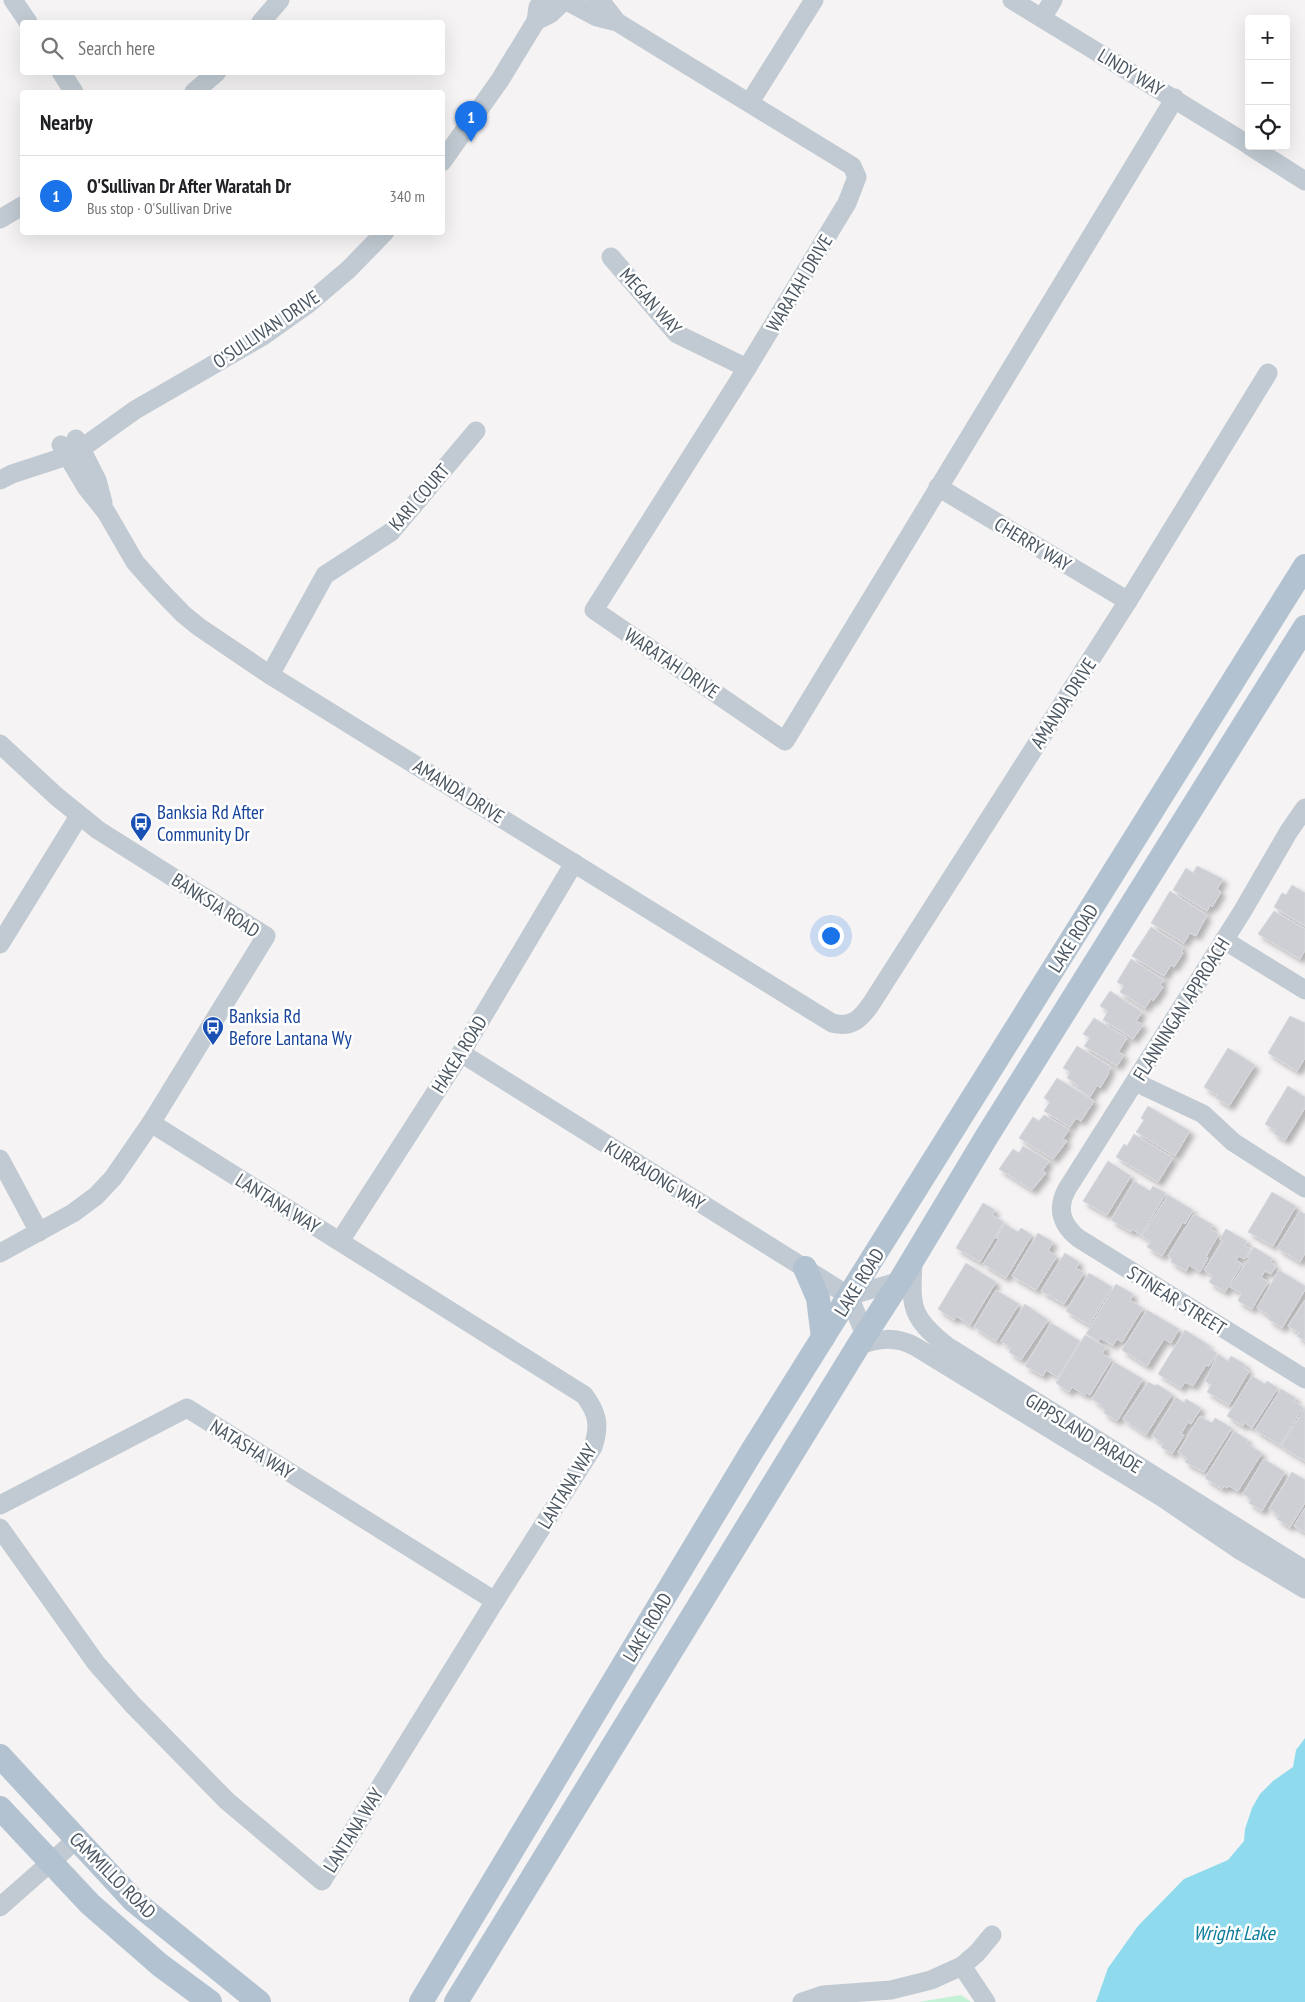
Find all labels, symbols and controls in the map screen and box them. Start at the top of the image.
map controls [1245,15,1290,150]
button: + [1245,15,1290,60]
search box [20,20,445,75]
icon: search [38,34,66,62]
text: Search here [78,36,155,60]
street label: LINDY WAY [1094,43,1169,101]
button: − [1245,60,1290,105]
pin: 1 [455,101,487,142]
button: locate [1245,105,1290,150]
text: Nearby [40,109,93,136]
text: O'Sullivan Dr After Waratah Dr [87,174,291,198]
text: 1 [52,186,60,206]
text: 340 m [390,186,425,206]
text: Bus stop · O'Sullivan Drive [87,198,232,218]
street label: WARATAH DRIVE [761,230,837,336]
street label: MEGAN WAY [615,263,687,340]
street label: O'SULLIVAN DRIVE [208,285,324,373]
street label: KARI COURT [383,458,455,535]
street label: CHERRY WAY [990,512,1076,576]
street label: WARATAH DRIVE [620,623,724,703]
street label: AMANDA DRIVE [1025,653,1101,753]
street label: AMANDA DRIVE [409,754,509,828]
place label: Banksia Rd After Community Dr [157,800,265,846]
bus stop icon: Banksia Rd After Community Dr [129,811,153,842]
street label: BANKSIA ROAD [168,868,265,942]
street label: LAKE ROAD [1043,899,1103,977]
your location [818,923,844,949]
street label: FLANNINGAN APPROACH [1127,933,1235,1085]
place label: Banksia Rd Before Lantana Wy [229,1004,352,1050]
street label: HAKEA ROAD [426,1011,492,1097]
bus stop icon: Banksia Rd Before Lantana Wy [201,1015,225,1046]
street label: KURRAJONG WAY [601,1135,710,1215]
street label: LANTANA WAY [231,1168,325,1238]
street label: LAKE ROAD [829,1243,889,1321]
street label: STINEAR STREET [1123,1260,1231,1340]
street label: GIPPSLAND PARADE [1021,1388,1147,1478]
street label: NATASHA WAY [206,1414,298,1484]
street label: LANTANA WAY [532,1439,602,1533]
street label: LAKE ROAD [617,1588,677,1666]
street label: LANTANA WAY [318,1783,388,1877]
street label: CAMMILLO ROAD [65,1827,161,1923]
water label: Wright Lake [1193,1920,1277,1946]

